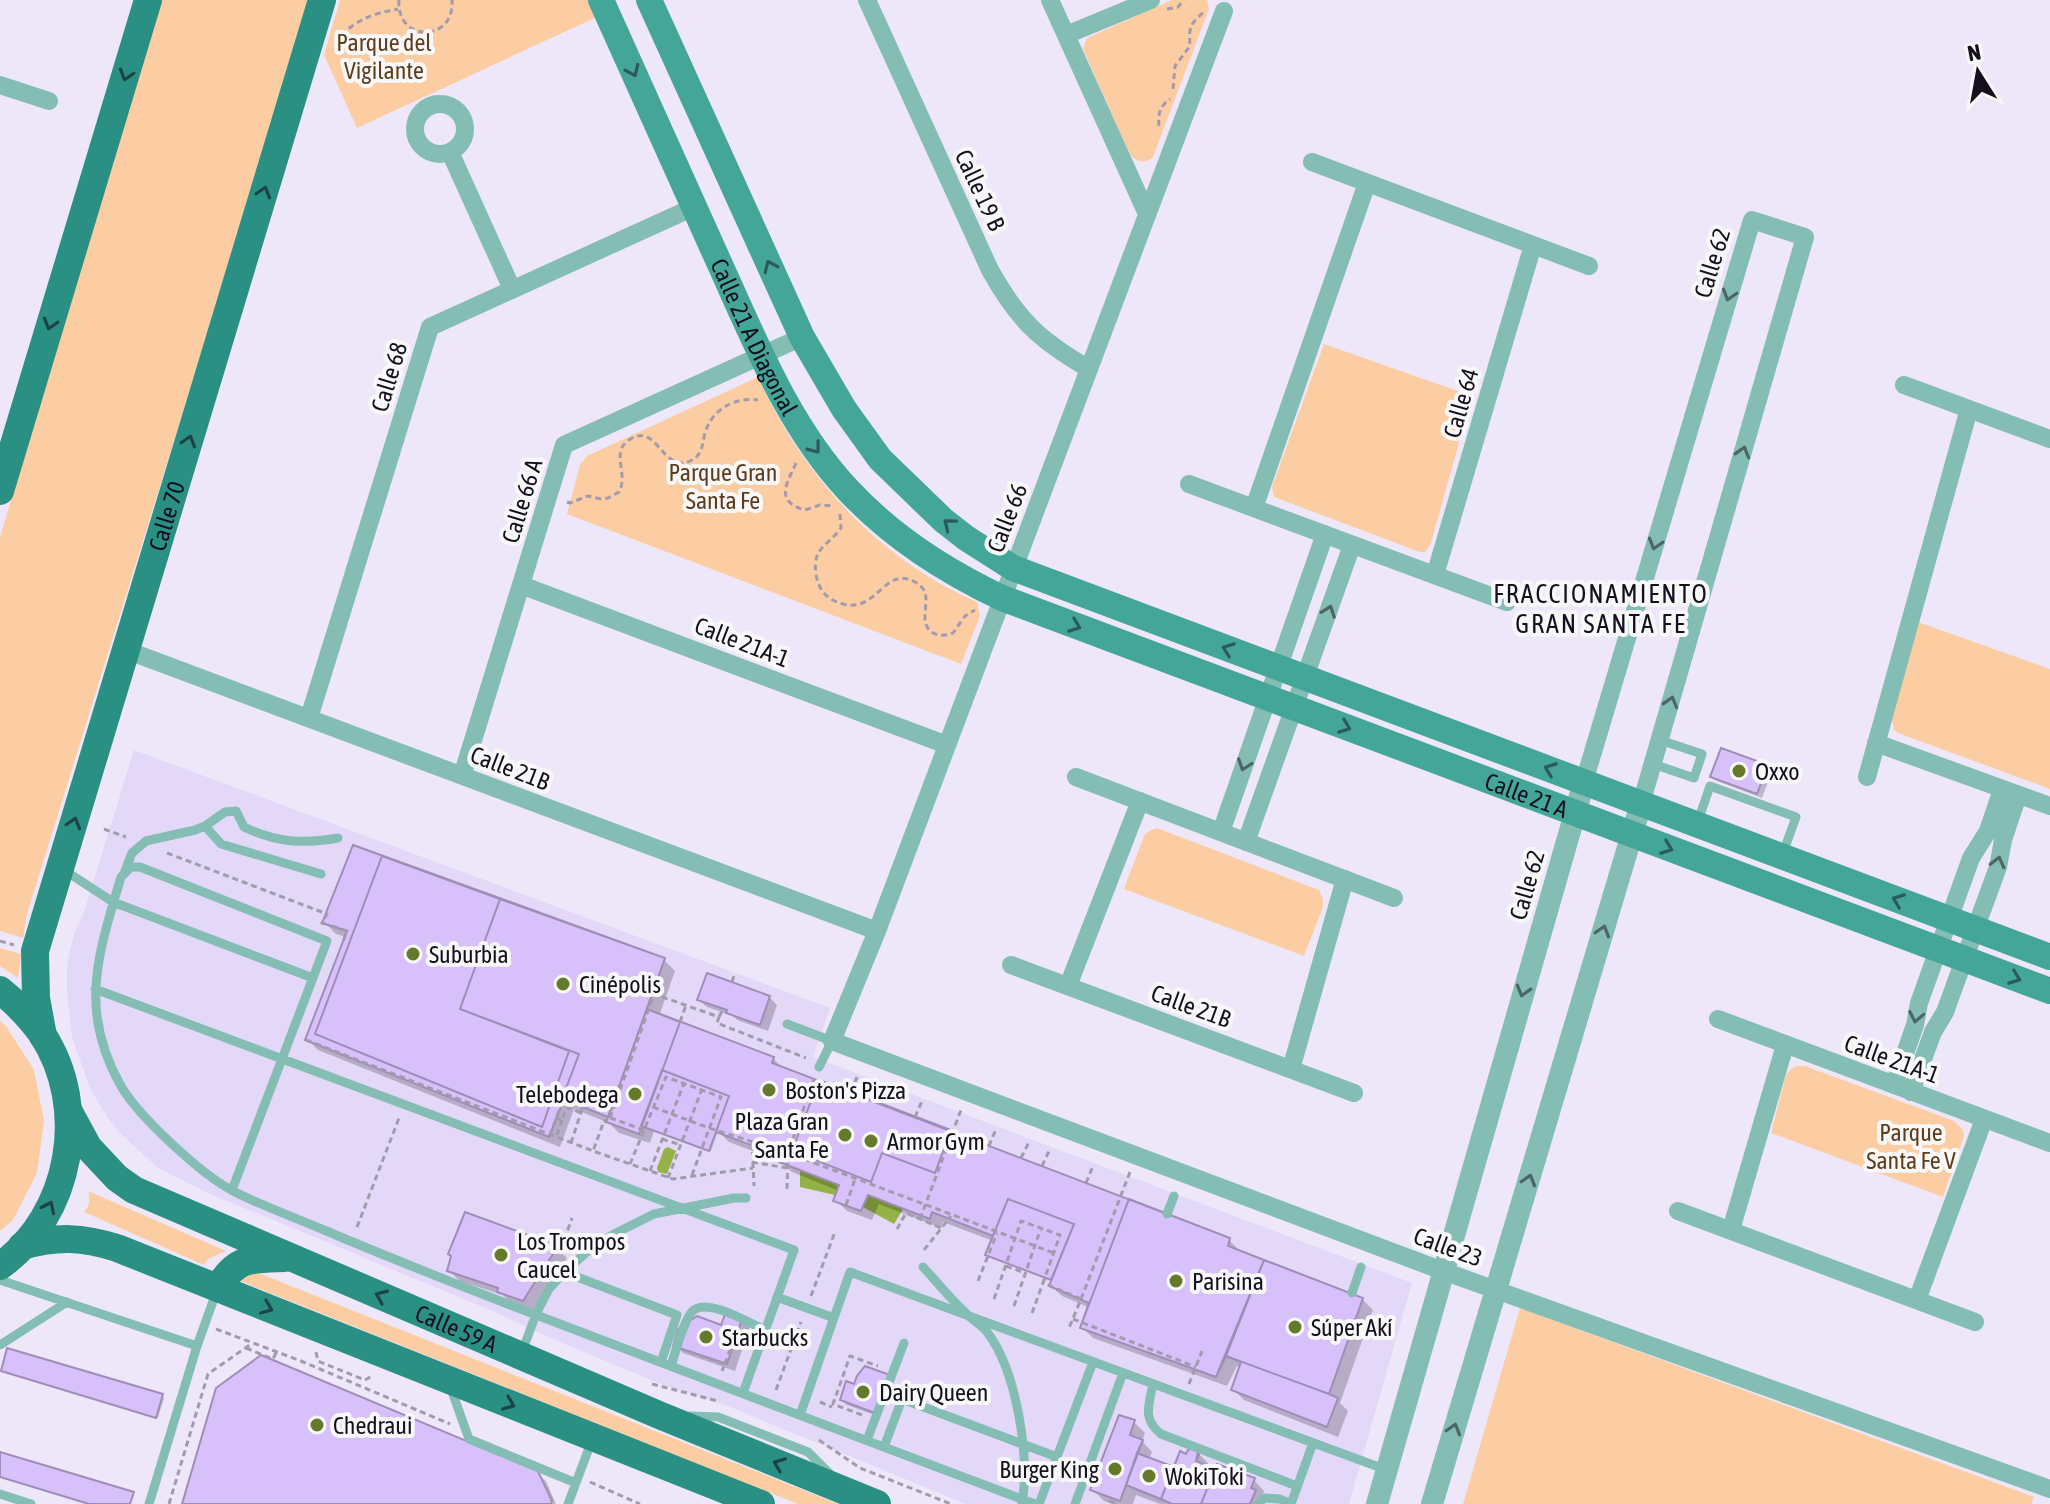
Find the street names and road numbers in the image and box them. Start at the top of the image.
street label: Calle 19 B [950,145,1011,235]
street label: Calle 62 [1689,225,1735,301]
street label: Calle 21 A Diagonal [706,254,804,420]
street label: Calle 68 [366,339,412,415]
street label: Calle 64 [1438,365,1484,441]
street label: Calle 66 A [496,456,548,546]
street label: Calle 70 [143,478,189,554]
street label: Calle 66 [982,480,1032,556]
street label: Calle 21A-1 [691,612,793,672]
street label: Calle 21B [467,741,554,796]
street label: Calle 21 A [1481,767,1572,823]
street label: Calle 62 [1504,847,1550,923]
street label: Calle 21B [1148,979,1235,1033]
street label: Calle 21A-1 [1841,1029,1943,1089]
street label: Calle 23 [1410,1222,1486,1272]
street label: Calle 59 A [412,1299,502,1358]

